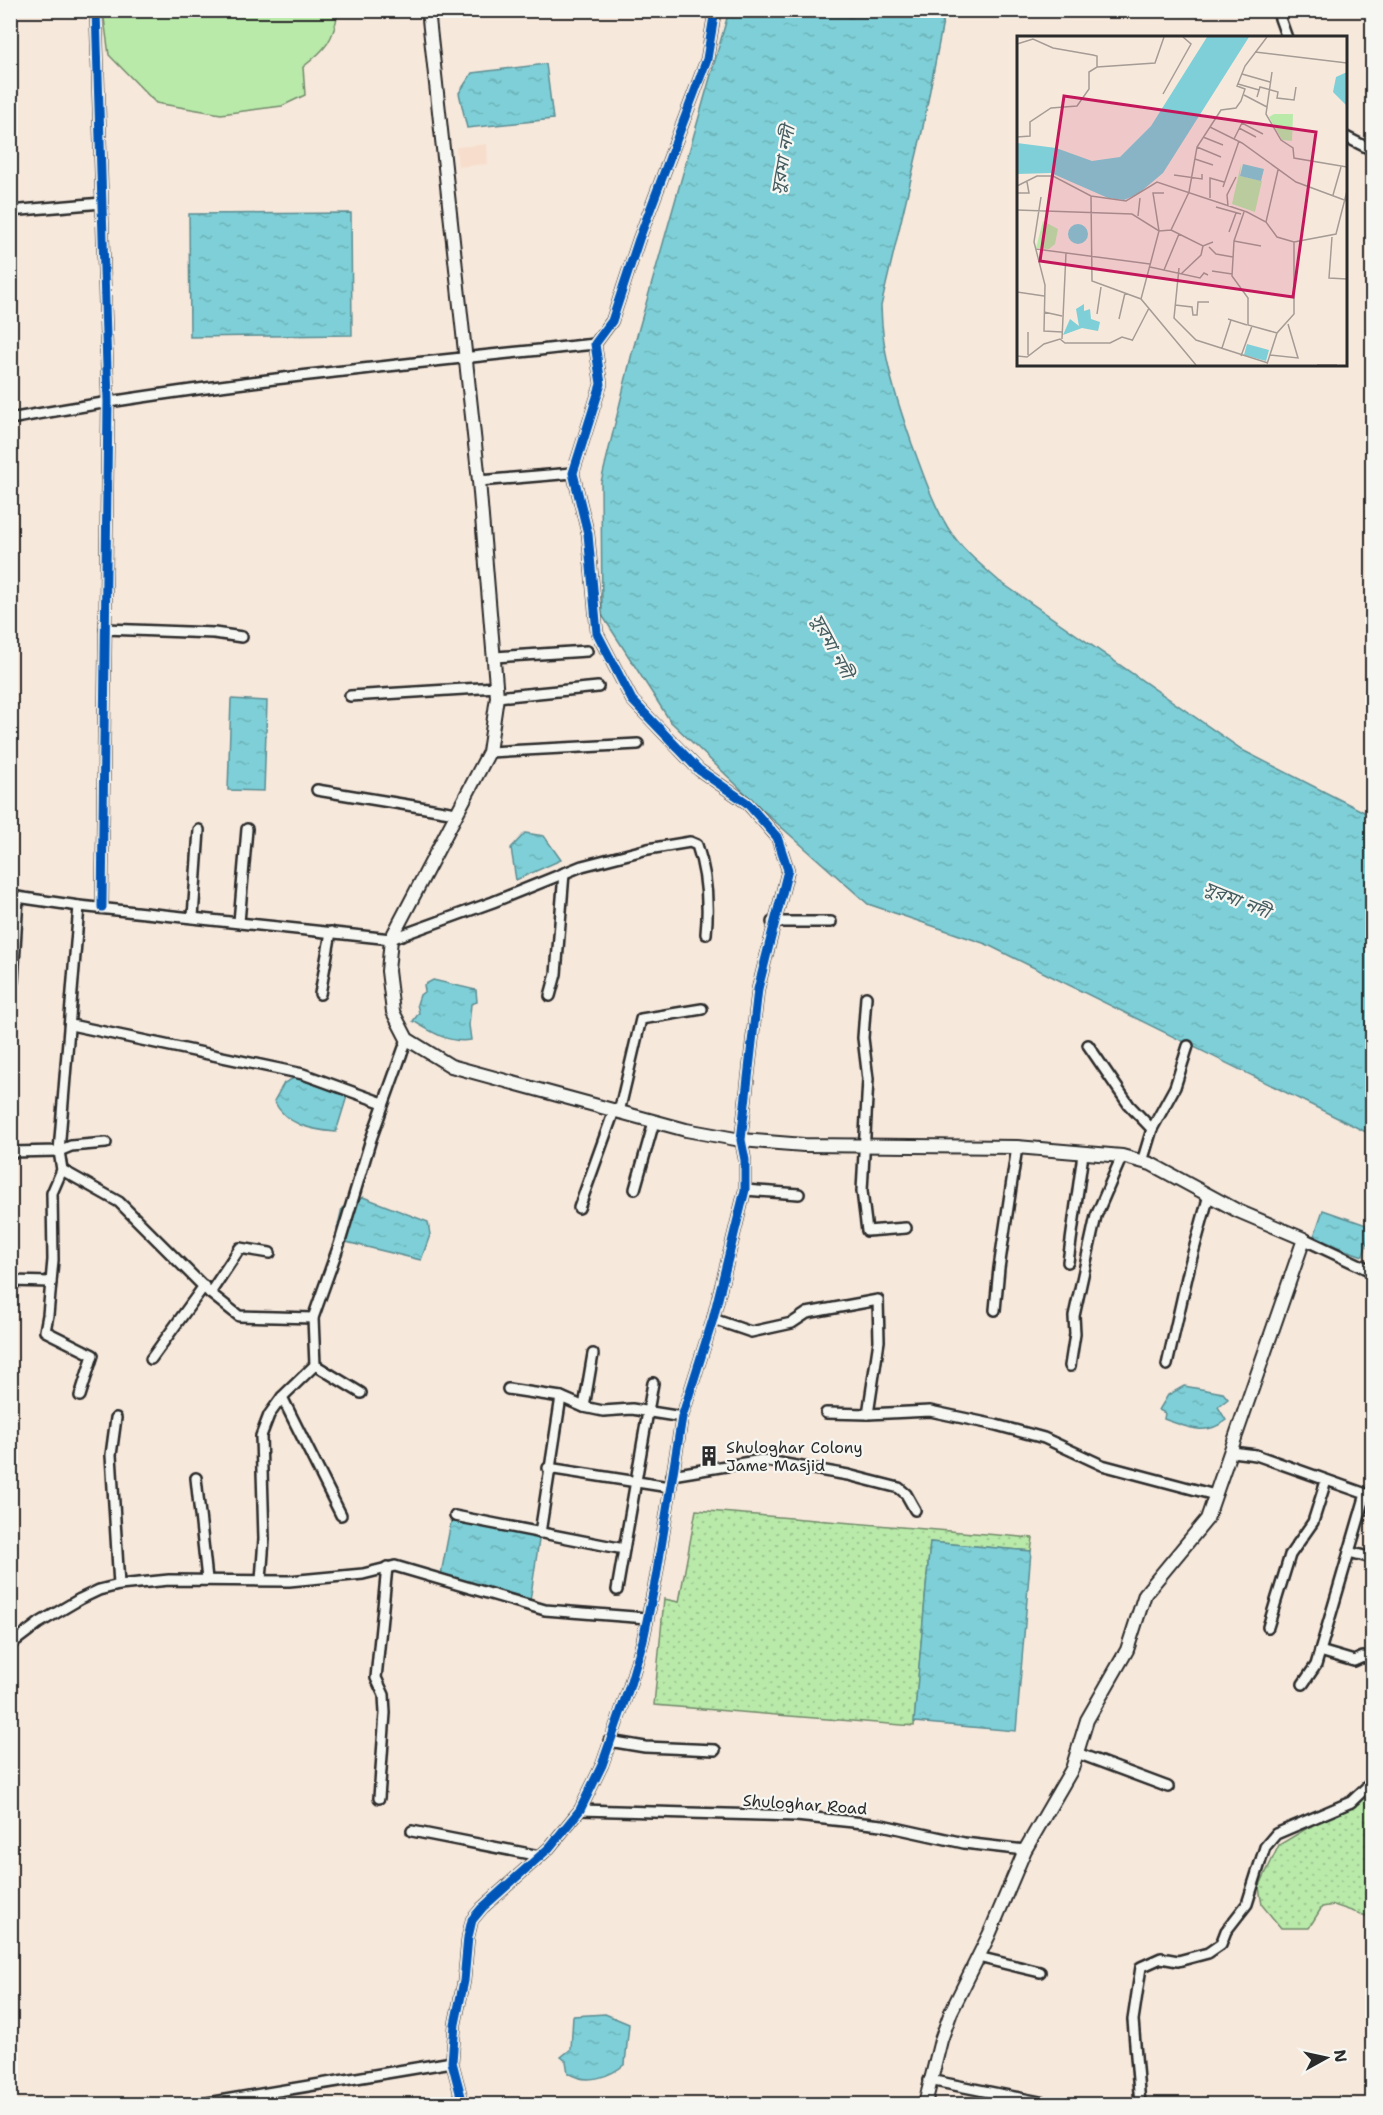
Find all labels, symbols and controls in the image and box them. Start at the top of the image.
inset map [1017,36,1347,366]
water label: সুরমা নদী [765,121,801,196]
water label: সুরমা নদী [805,610,860,685]
water label: সুরমা নদী [1200,876,1277,925]
place label: Shuloghar Colony Jame Masjid [726,1437,863,1476]
building icon: Shuloghar Colony Jame Masjid [697,1444,721,1468]
street label: Shuloghar Road [742,1790,868,1819]
north arrow [1296,2028,1356,2088]
text: N [1329,2048,1352,2064]

